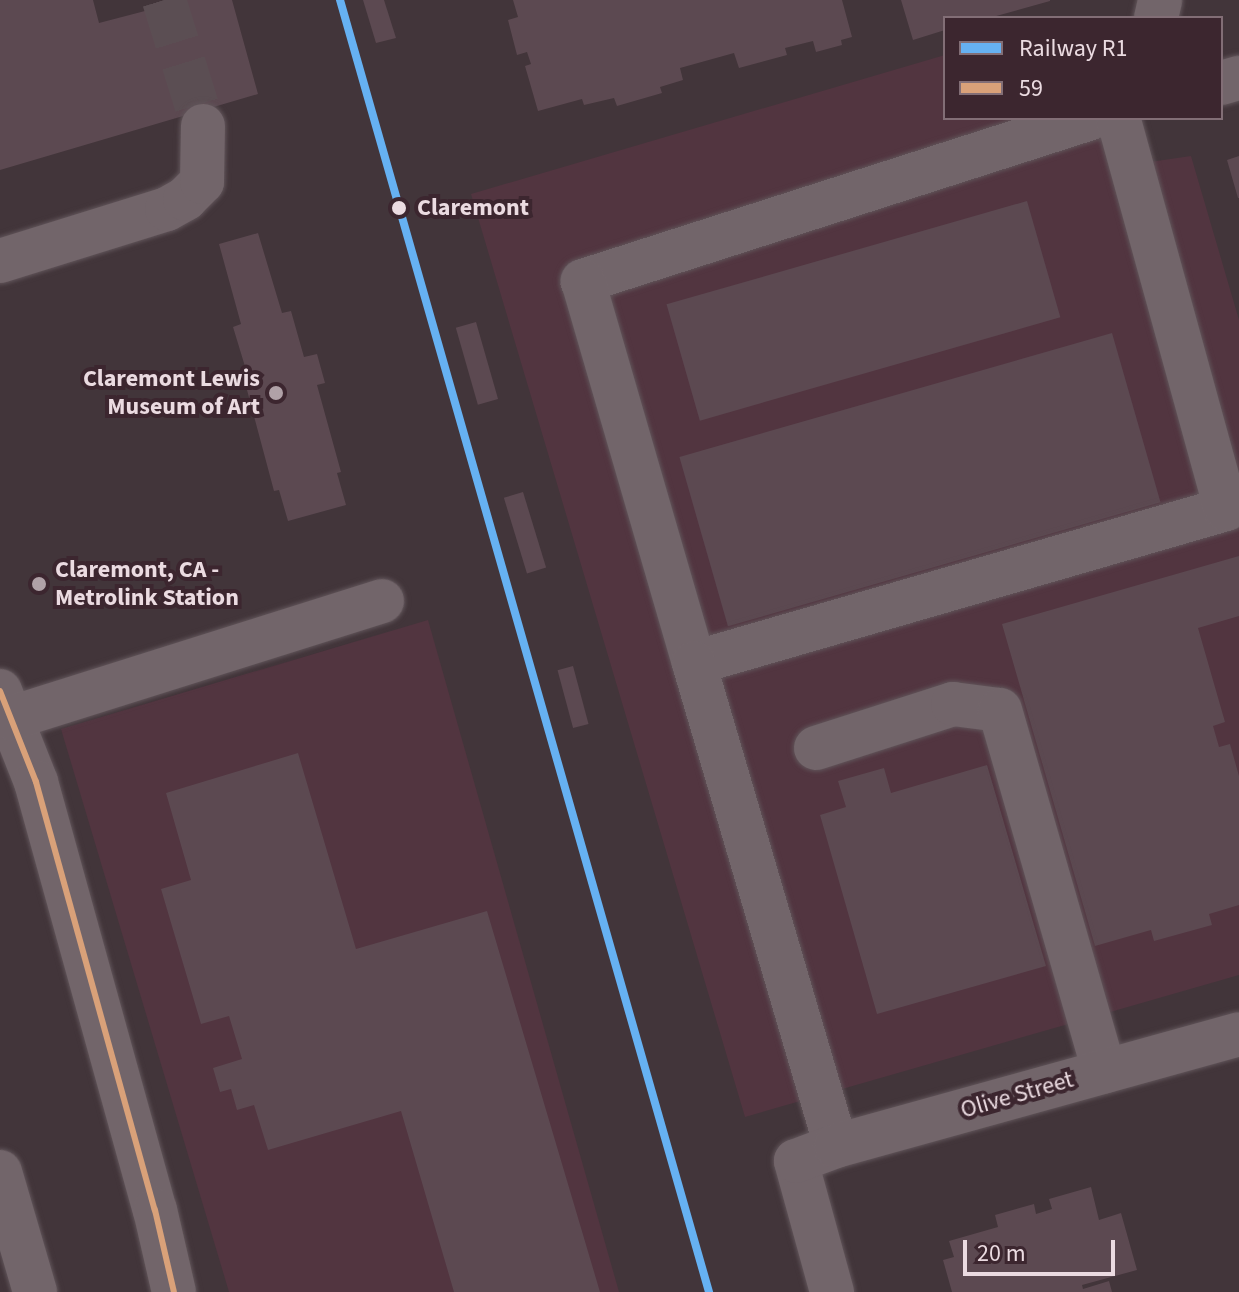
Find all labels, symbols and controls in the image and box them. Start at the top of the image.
legend [943,16,1223,120]
text: Railway R1 [1019,31,1127,66]
text: 59 [1019,71,1043,106]
place label: Claremont [417,194,529,222]
marker: Claremont [388,197,410,219]
place label: Claremont Lewis Museum of Art [83,365,260,421]
marker: Claremont Lewis Museum of Art [267,384,285,402]
place label: Claremont, CA - Metrolink Station [55,556,239,612]
marker: Claremont, CA - Metrolink Station [30,575,48,593]
street label: Olive Street [957,1065,1077,1125]
scale bar [967,1224,1119,1274]
text: 20 m [977,1236,1026,1271]

